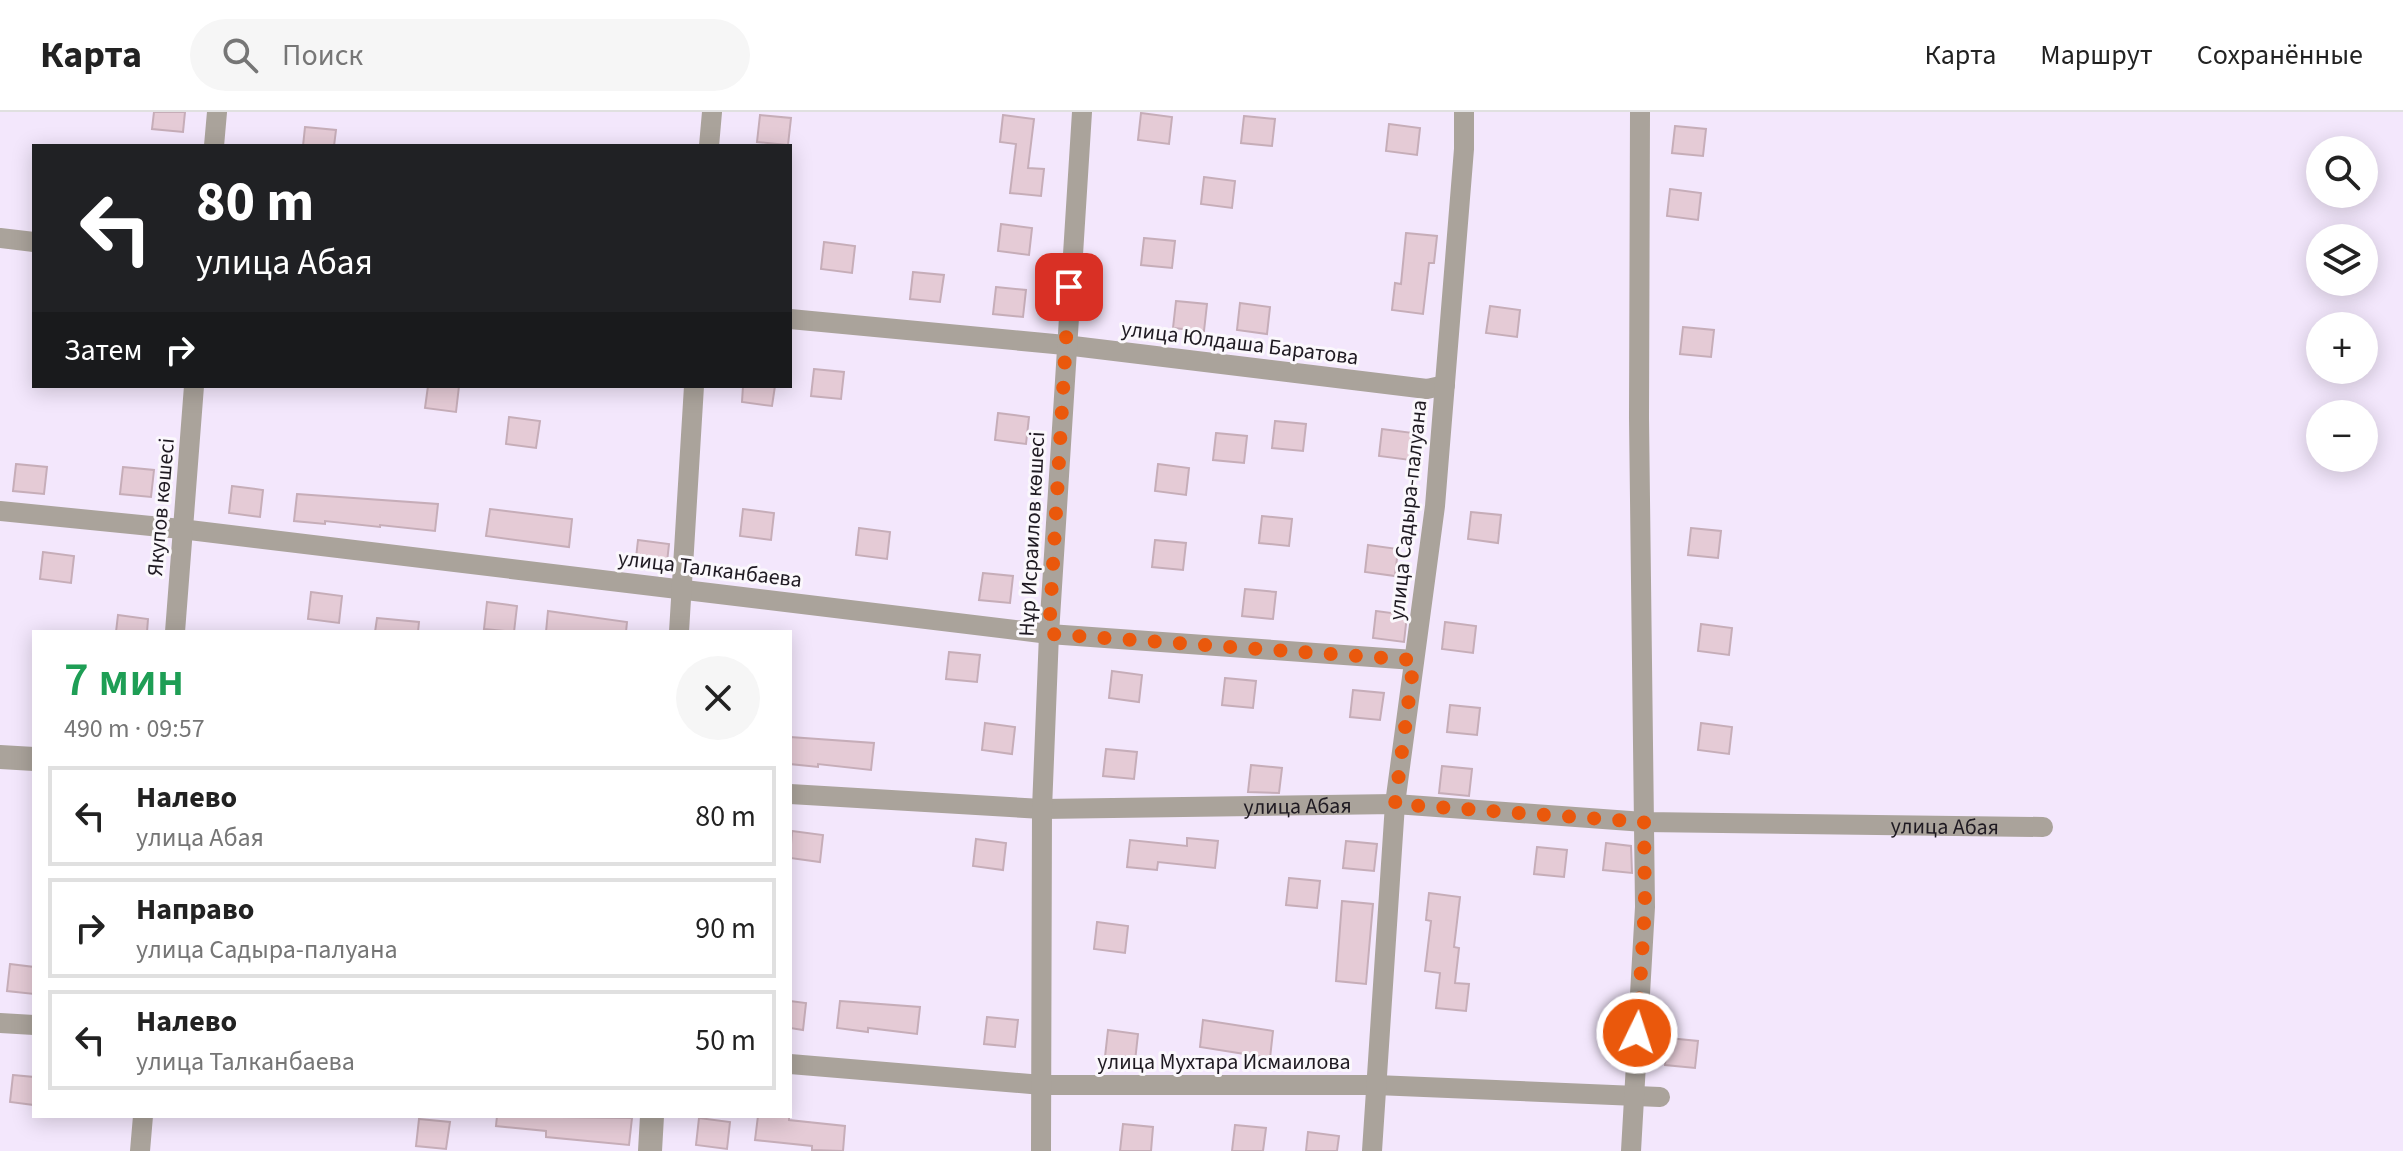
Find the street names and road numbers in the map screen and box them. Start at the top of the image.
street label: улица Юлдаша Баратова [1119,313,1360,373]
street label: улица Садыра-палуана [1381,398,1435,622]
street label: Нұр Исраилов көшесі [1011,431,1053,638]
street label: Якупов көшесі [139,437,183,578]
street label: улица Талканбаева [616,542,804,596]
street label: улица Абая [1243,790,1352,823]
street label: улица Абая [1891,810,1999,843]
street label: улица Мухтара Исмаилова [1097,1046,1351,1078]

